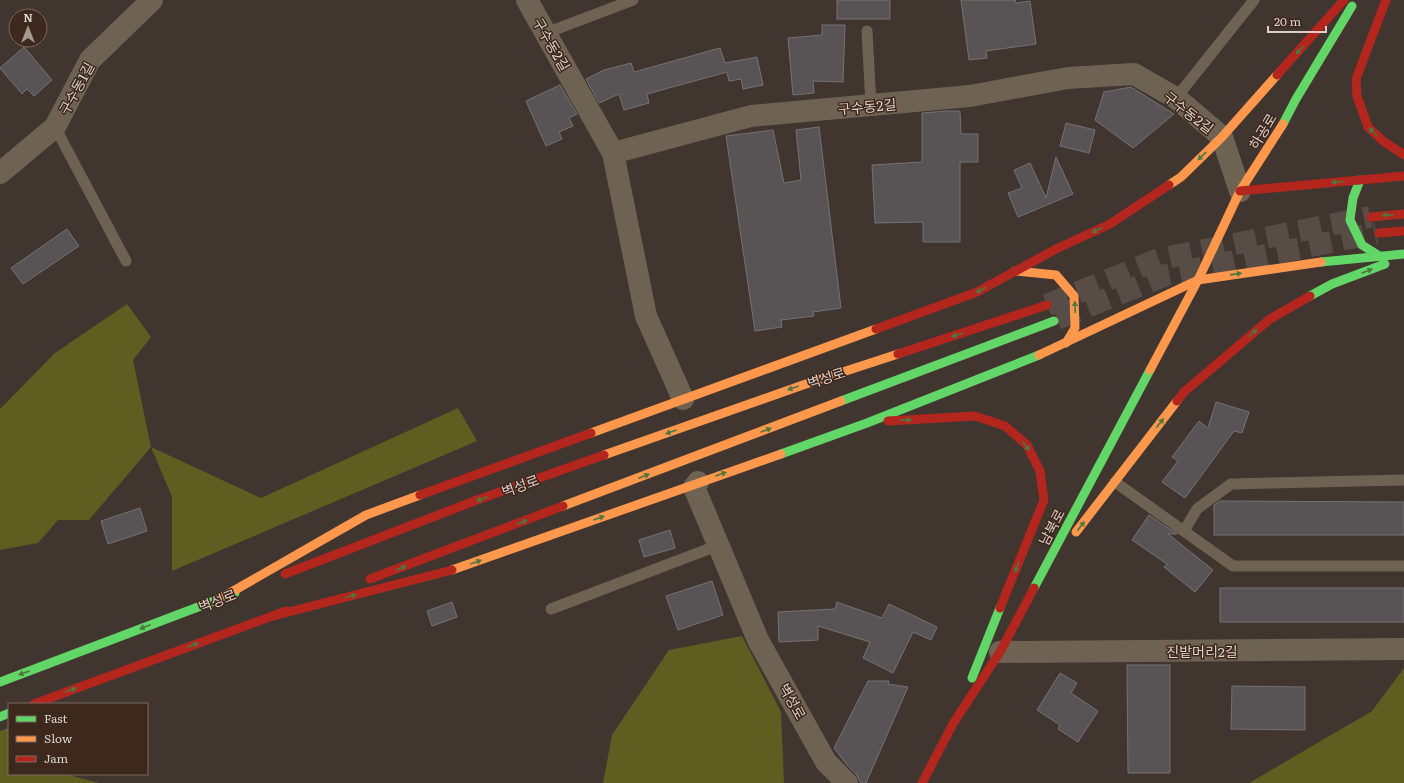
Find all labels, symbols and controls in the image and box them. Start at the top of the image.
north arrow [8,8,48,48]
scale bar [1268,8,1326,34]
text: N [23,9,33,25]
text: 20 m [1274,12,1301,30]
street label: 구수동2길 [529,14,575,74]
one-way arrow [1295,45,1305,55]
street label: 구수동1길 [53,58,99,118]
street label: 구수동2길 [1160,86,1218,138]
street label: 구수동2길 [837,93,897,119]
street label: 하공로 [1243,109,1281,153]
one-way arrow [1368,127,1378,137]
one-way arrow [1197,151,1207,161]
one-way arrow [1331,179,1343,186]
one-way arrow [1382,212,1394,219]
one-way arrow [1090,228,1102,234]
one-way arrow [1361,267,1373,273]
one-way arrow [1230,271,1243,277]
one-way arrow [975,286,987,293]
one-way arrow [1071,301,1078,313]
one-way arrow [1249,329,1258,338]
one-way arrow [950,332,962,338]
street label: 벽성로 [805,361,848,392]
one-way arrow [787,386,799,392]
one-way arrow [900,416,912,423]
one-way arrow [1156,417,1165,428]
one-way arrow [760,426,772,432]
one-way arrow [664,429,676,435]
one-way arrow [1022,441,1030,452]
street label: 벽성로 [498,469,542,501]
one-way arrow [715,471,727,477]
one-way arrow [638,472,650,478]
one-way arrow [476,496,488,502]
street label: 남북로 [1033,505,1069,549]
one-way arrow [593,514,605,520]
one-way arrow [517,518,529,524]
one-way arrow [1076,520,1085,531]
one-way arrow [471,558,483,564]
one-way arrow [1014,561,1020,572]
one-way arrow [395,564,407,570]
street label: 벽성로 [195,584,239,616]
one-way arrow [345,593,357,599]
one-way arrow [139,625,151,631]
street label: 진밭머리2길 [1166,641,1238,661]
one-way arrow [187,642,199,648]
one-way arrow [17,671,29,677]
street label: 벽성로 [775,679,811,723]
one-way arrow [65,687,77,693]
legend [8,703,148,775]
text: Fast [44,709,68,727]
text: Slow [44,729,73,747]
text: Jam [44,749,69,767]

